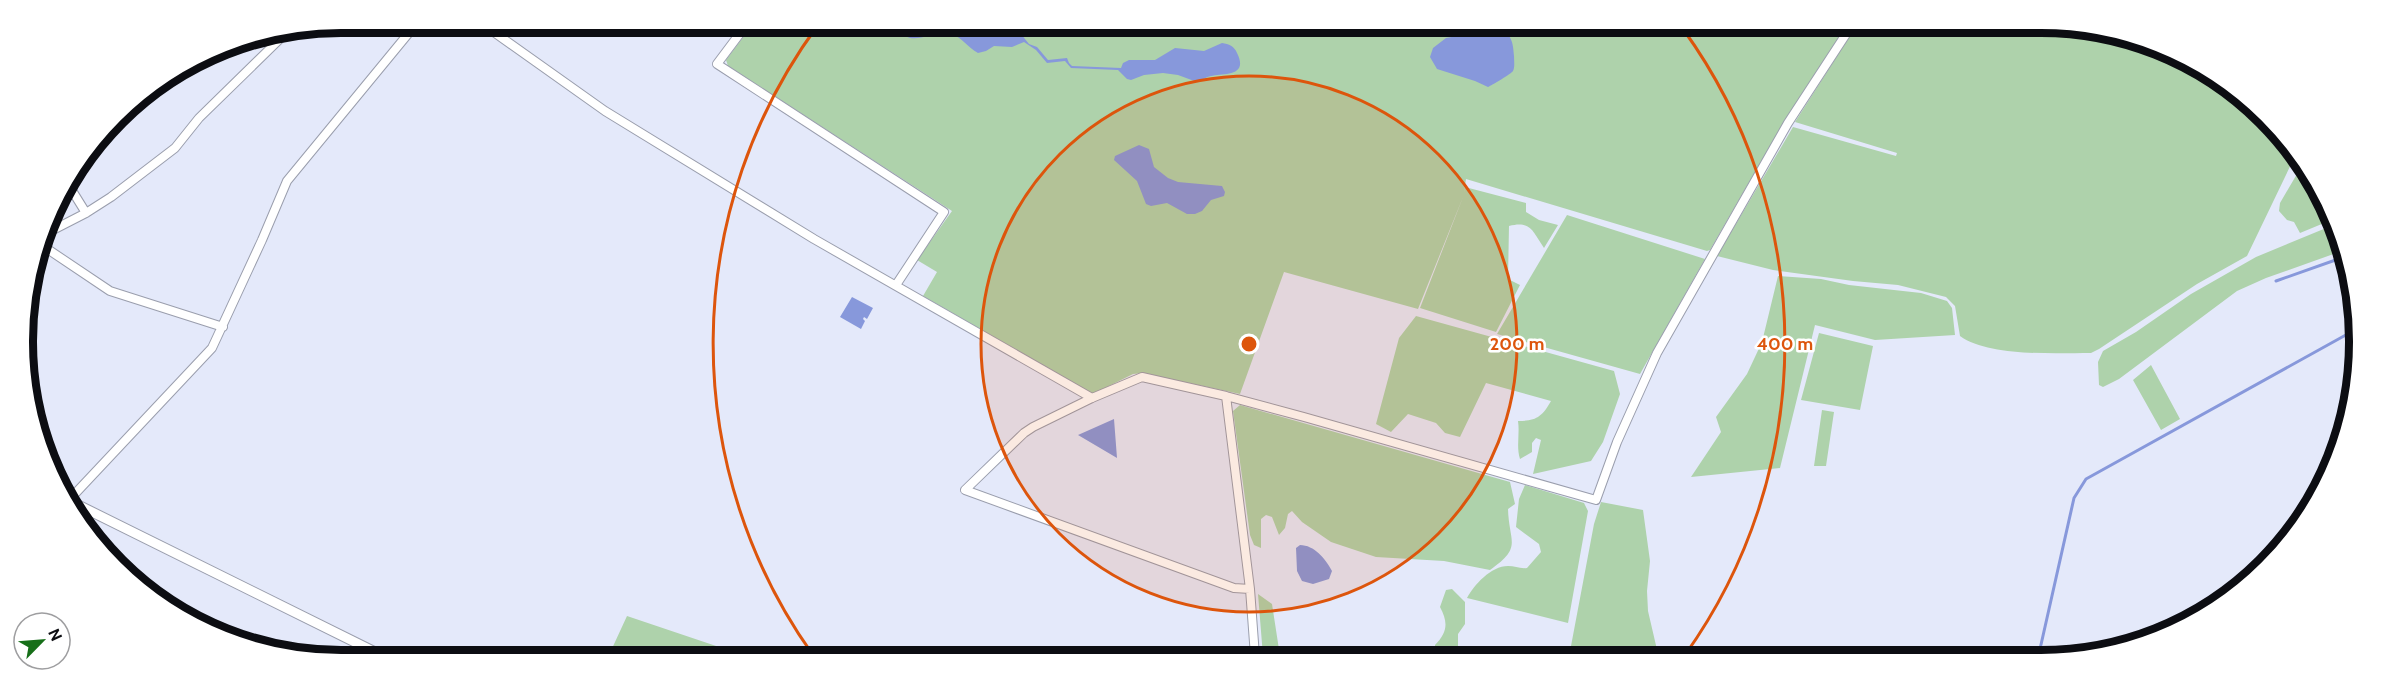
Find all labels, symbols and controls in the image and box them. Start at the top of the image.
text: 200 m [1490,333,1544,355]
text: 400 m [1757,333,1813,355]
centre of rings [1239,334,1259,354]
north arrow [12,611,72,671]
text: N [44,626,66,644]

